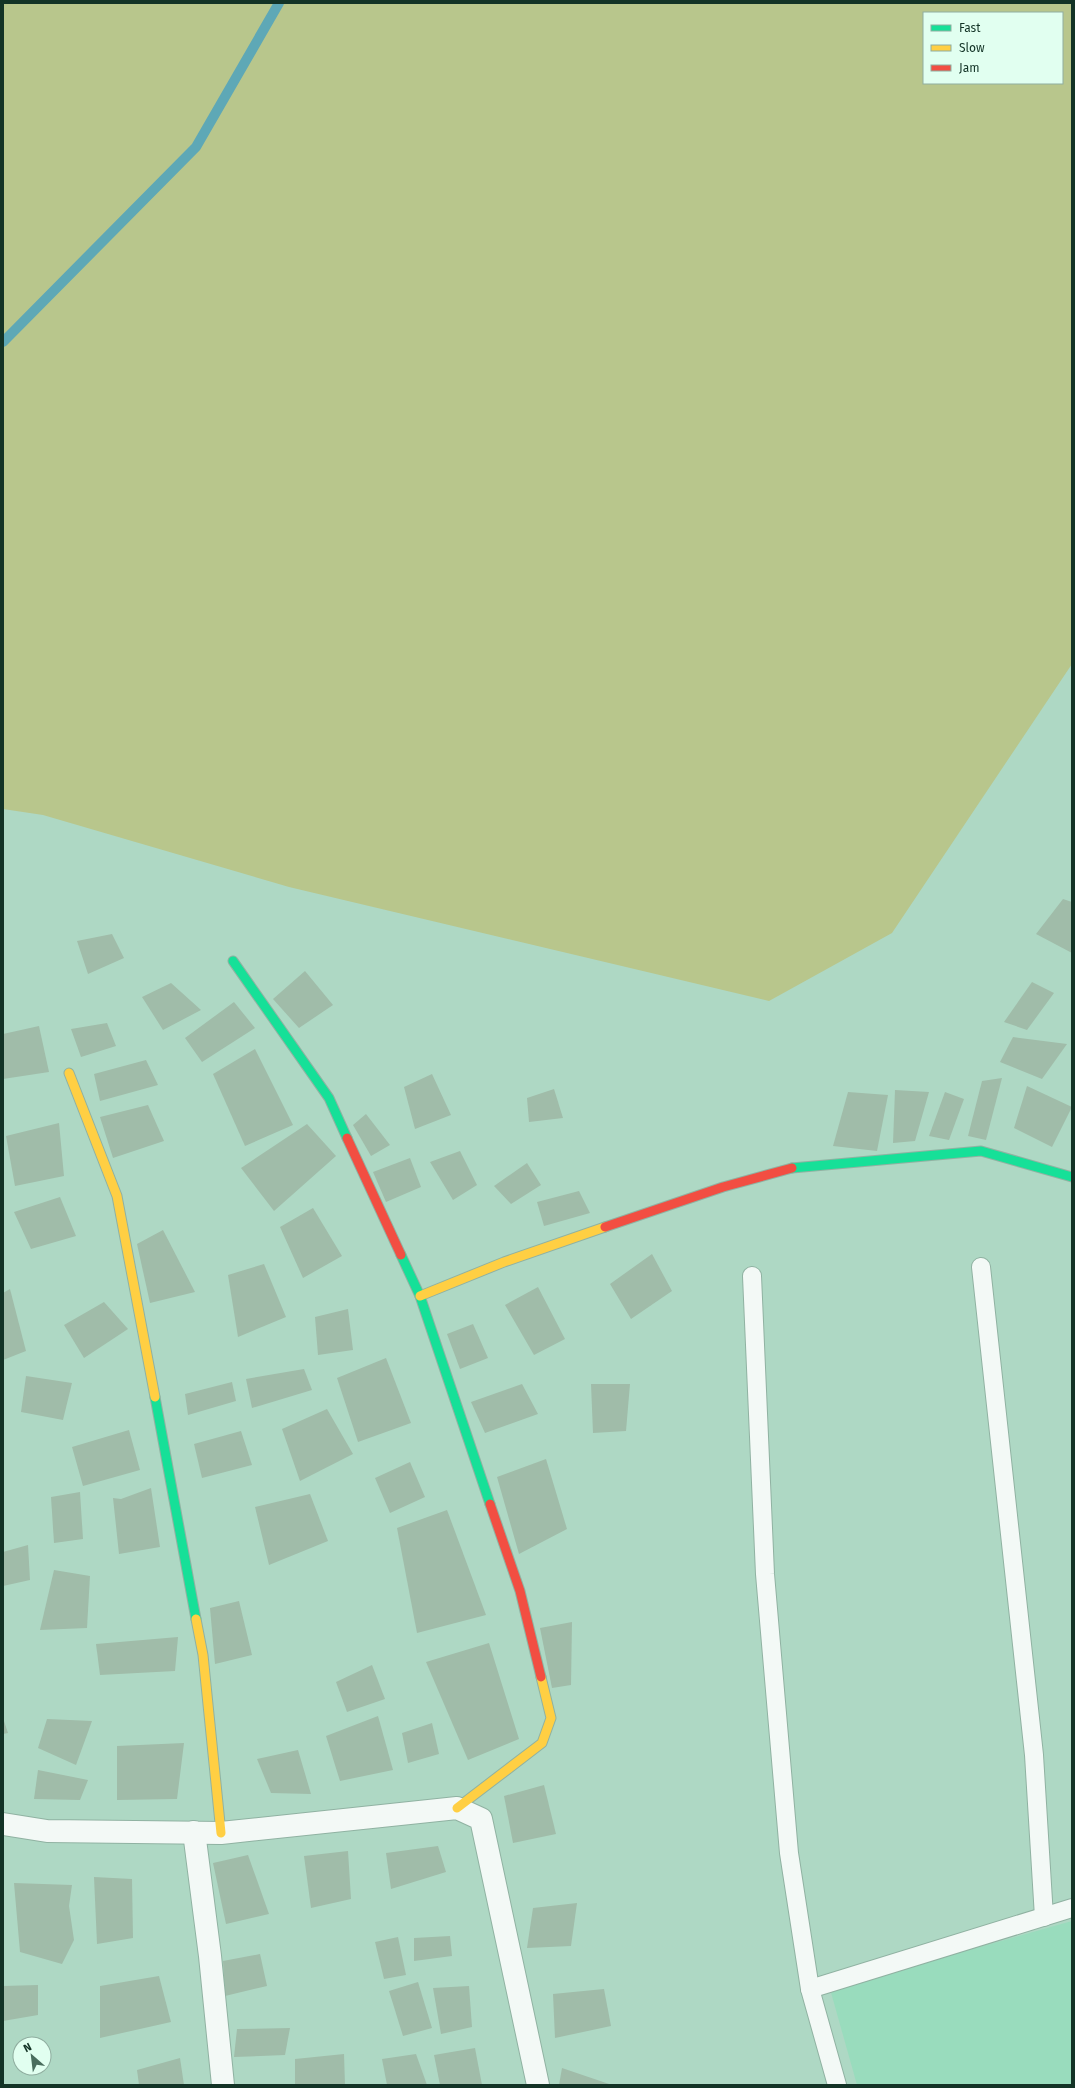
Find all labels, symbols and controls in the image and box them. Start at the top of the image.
legend [923,12,1063,84]
text: Fast [959,21,981,35]
text: Slow [959,41,985,55]
text: Jam [959,61,979,75]
north arrow [12,2036,52,2076]
text: N [21,2040,34,2055]

